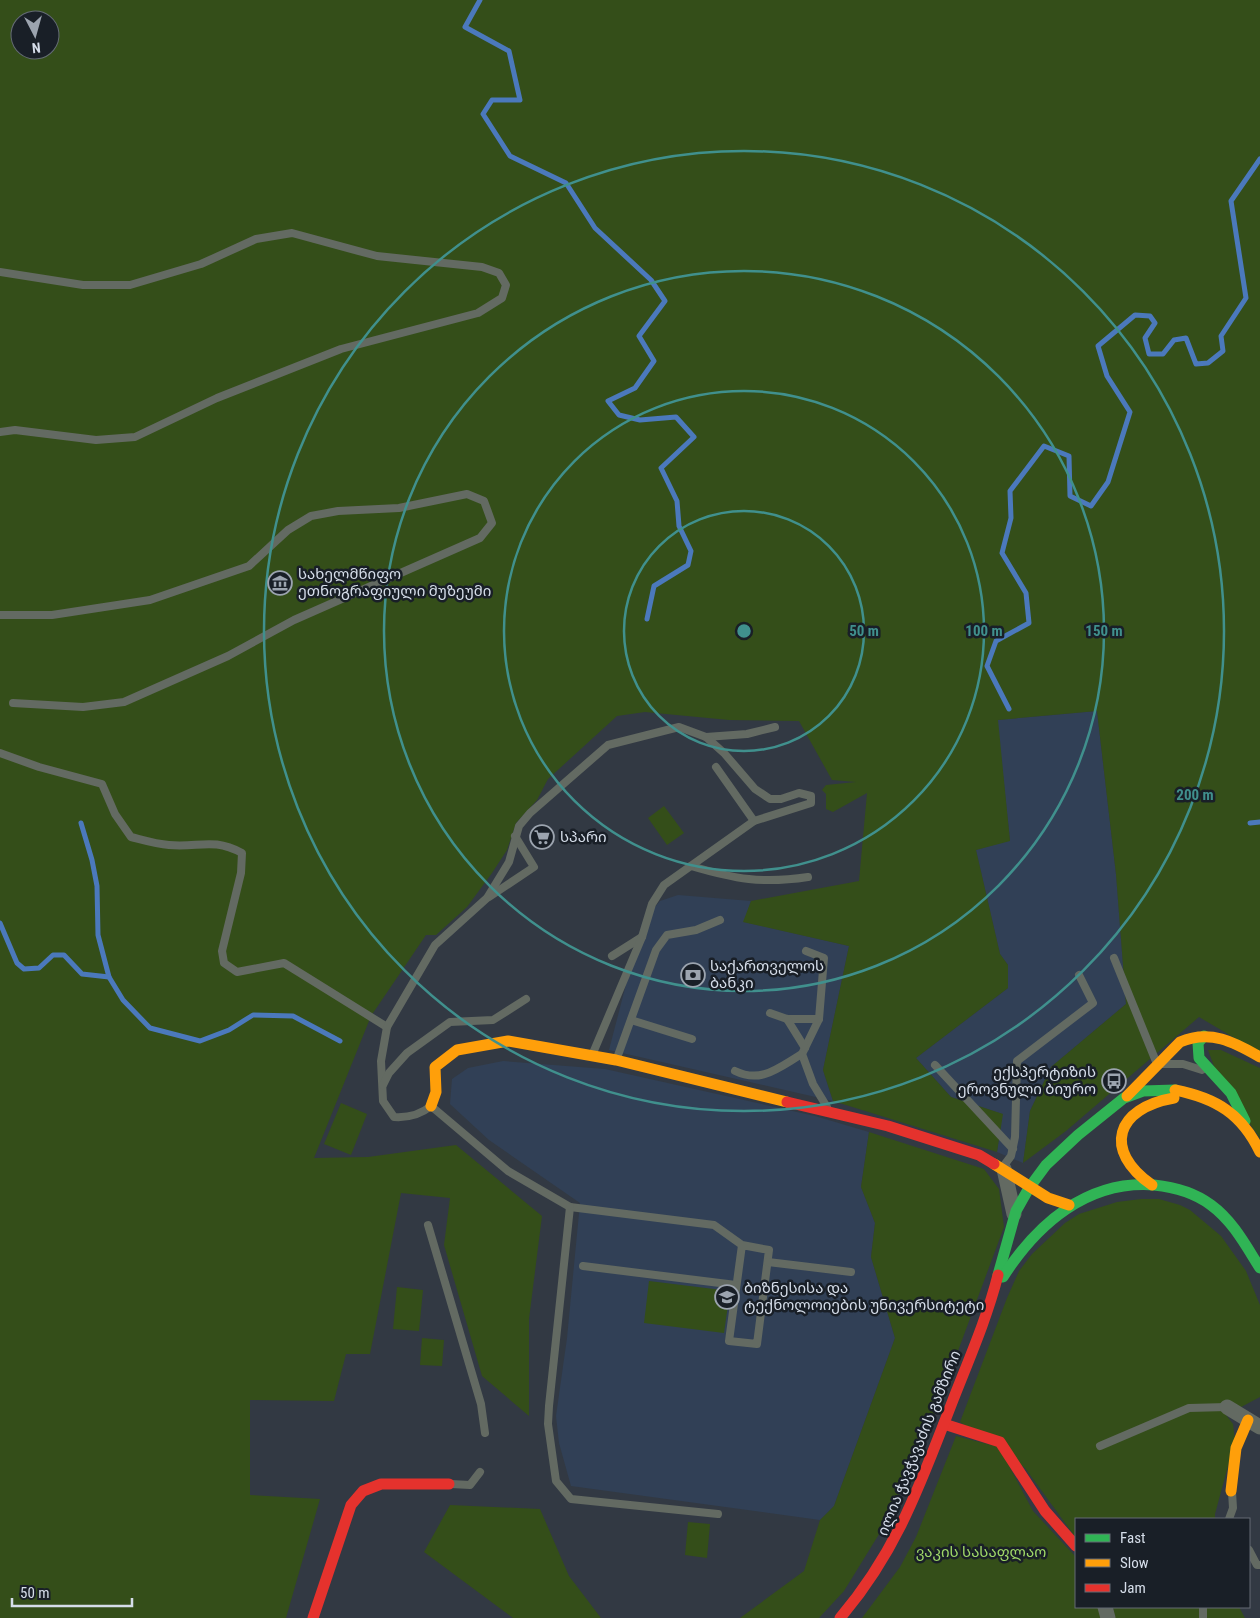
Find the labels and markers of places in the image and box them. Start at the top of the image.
place label: სახელმწიფო ეთნოგრაფიული მუზეუმი [298,565,491,600]
museum icon: სახელმწიფო ეთნოგრაფიული მუზეუმი [267,570,293,596]
centre of rings [735,622,753,640]
supermarket icon: სპარი [529,824,555,850]
place label: სპარი [560,828,607,846]
place label: საქართველოს ბანკი [710,957,824,992]
bank icon: საქართველოს ბანკი [680,962,706,988]
place label: ექსპერტიზის ეროვნული ბიურო [958,1063,1096,1098]
bus stop icon: ექსპერტიზის ეროვნული ბიურო [1101,1068,1127,1094]
place label: ბიზნესისა და ტექნოლოიების უნივერსიტეტი [744,1279,984,1314]
school or university icon: ბიზნესისა და ტექნოლოიების უნივერსიტეტი [714,1284,740,1310]

